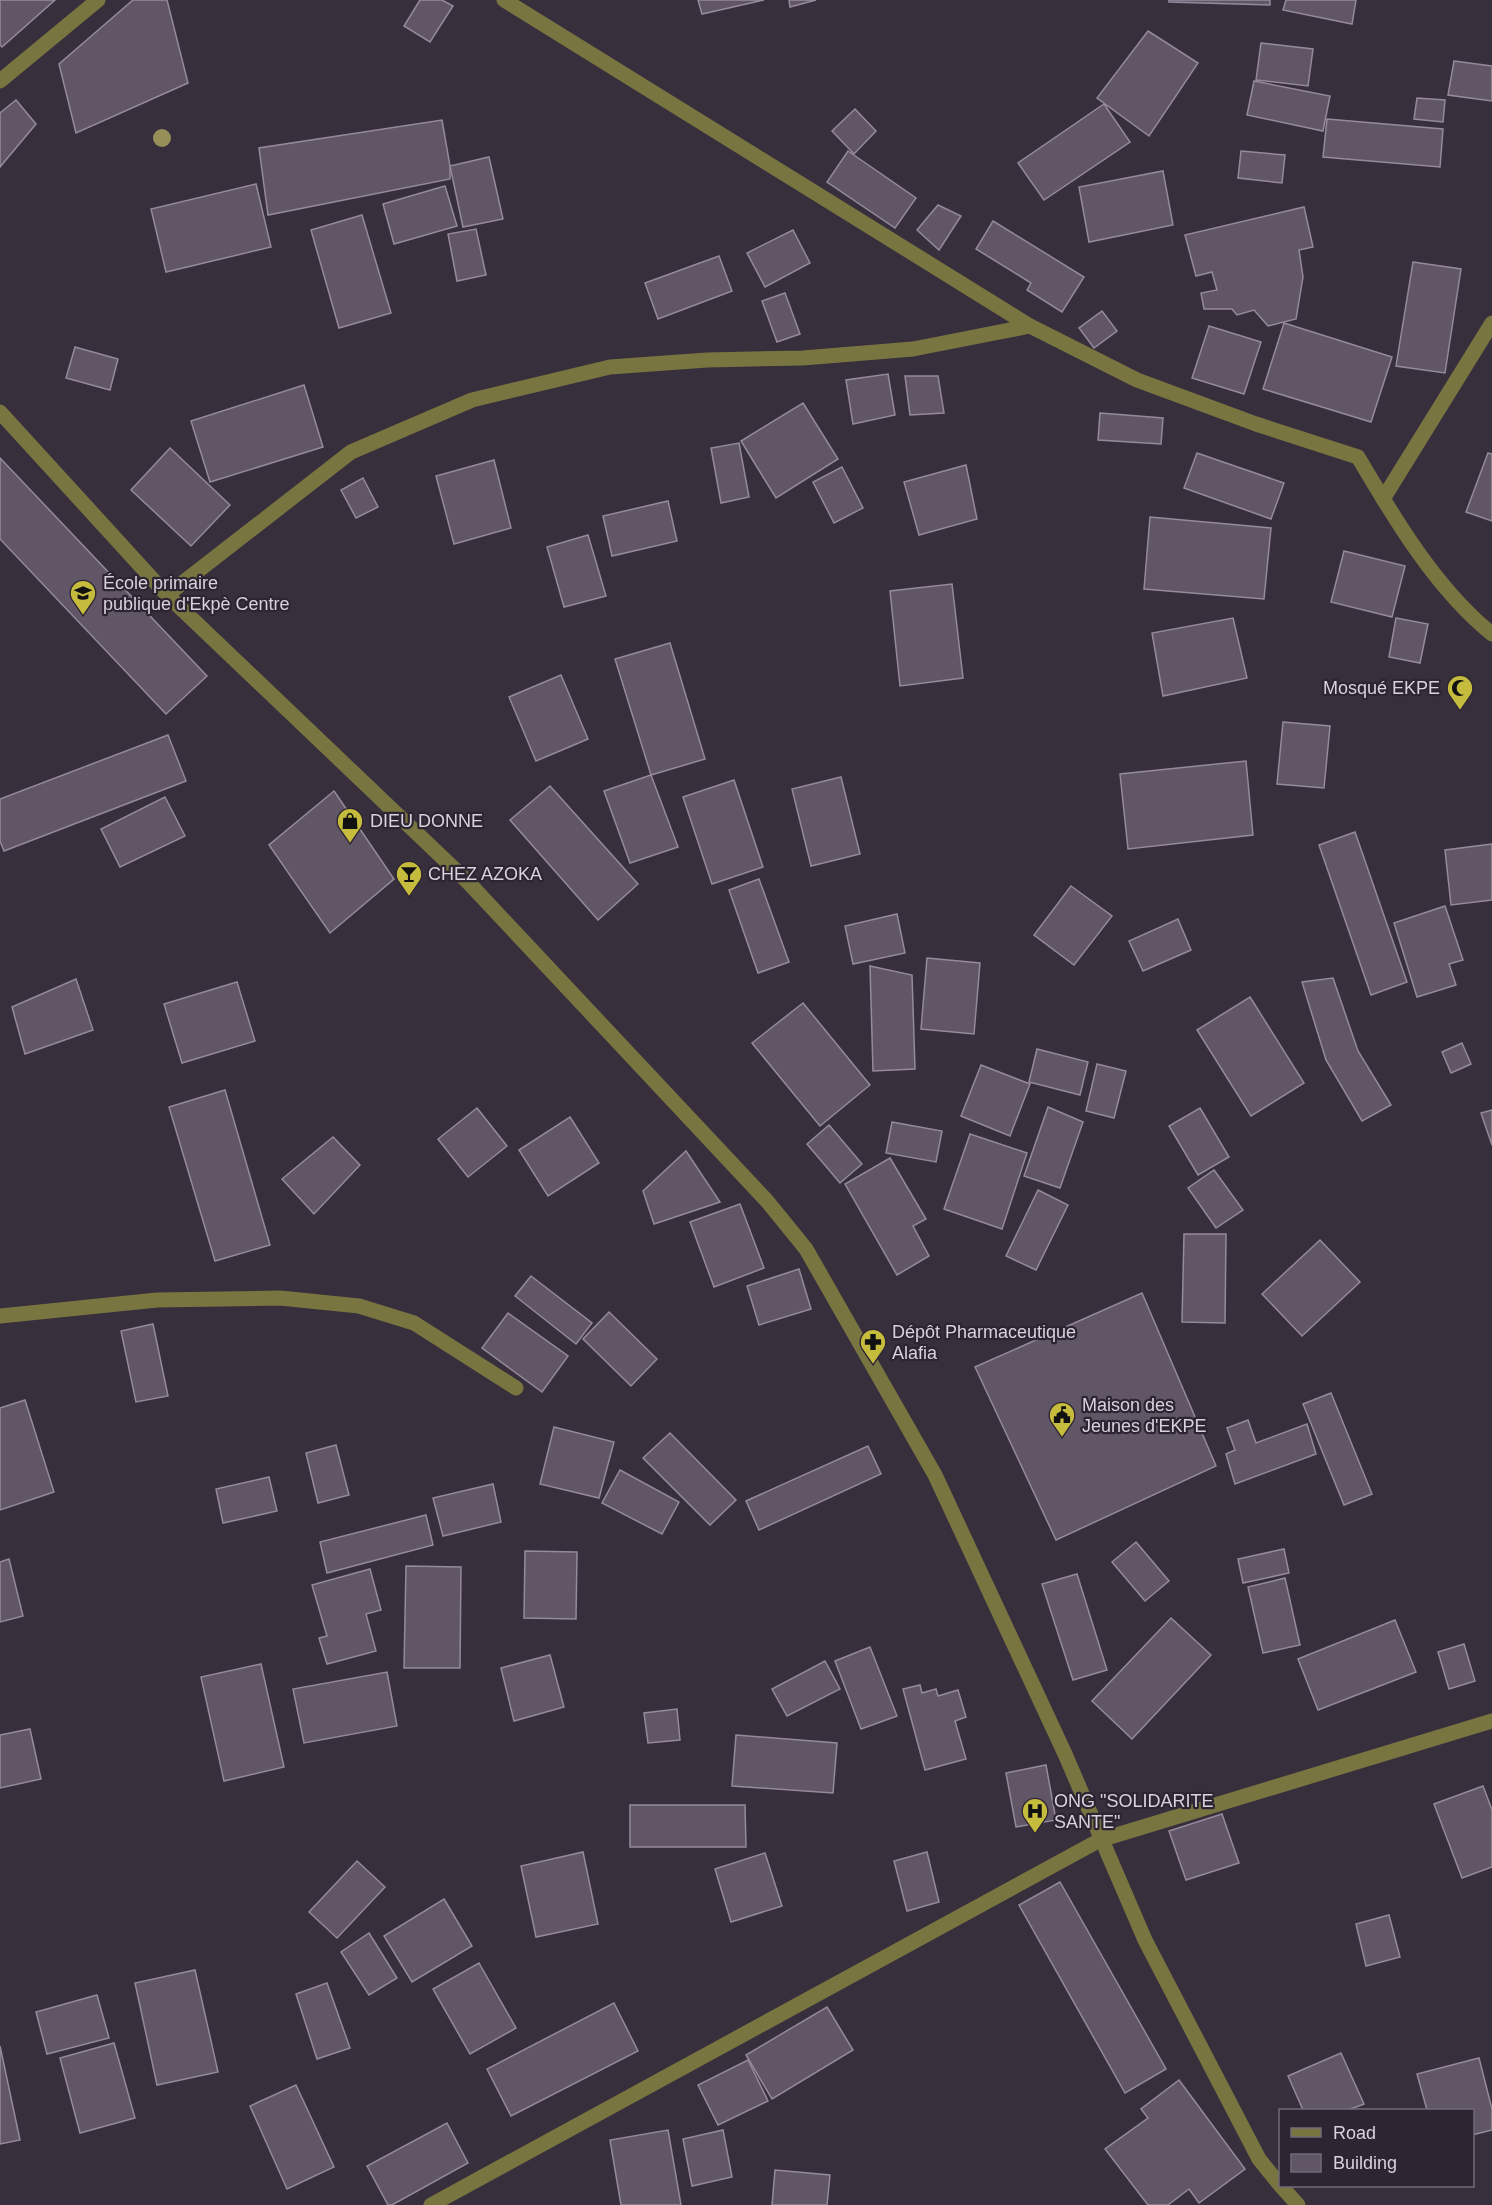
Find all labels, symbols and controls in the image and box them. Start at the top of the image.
place label: École primaire publique d'Ekpè Centre [103,573,290,614]
school or university icon: École primaire publique d'Ekpè Centre [68,578,98,616]
mosque icon: Mosqué EKPE [1445,673,1475,711]
place label: Mosqué EKPE [1323,678,1440,698]
shop icon: DIEU DONNE [335,806,365,844]
place label: DIEU DONNE [370,811,483,831]
bar icon: CHEZ AZOKA [394,859,424,897]
place label: CHEZ AZOKA [428,864,542,884]
place label: Dépôt Pharmaceutique Alafia [892,1322,1076,1363]
pharmacy icon: Dépôt Pharmaceutique Alafia [858,1327,888,1365]
place label: Maison des Jeunes d'EKPE [1082,1395,1207,1436]
public building icon: Maison des Jeunes d'EKPE [1047,1400,1077,1438]
place label: ONG "SOLIDARITE SANTE" [1054,1791,1213,1832]
hospital icon: ONG "SOLIDARITE SANTE" [1020,1796,1050,1834]
legend [1279,2109,1474,2187]
text: Road [1333,2123,1376,2143]
text: Building [1333,2153,1397,2173]

